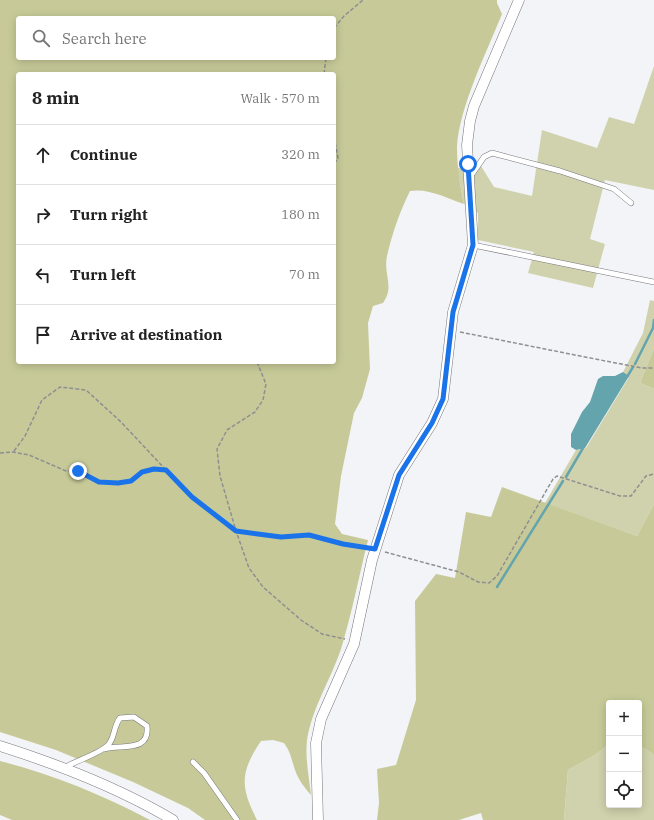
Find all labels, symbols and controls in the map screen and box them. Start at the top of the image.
search box [16,16,336,60]
icon: search [30,27,52,49]
text: Search here [62,29,147,48]
text: 8 min [32,87,80,109]
text: Walk · 570 m [241,90,320,107]
icon: ahead [32,144,54,166]
text: Continue [70,145,137,164]
text: 320 m [281,146,320,163]
route start [459,155,477,173]
icon: right [32,204,54,226]
text: Turn right [70,205,148,224]
text: 180 m [281,206,320,223]
icon: left [32,264,54,286]
text: Turn left [70,265,136,284]
text: 70 m [289,266,320,283]
icon: arrive [32,324,54,346]
text: Arrive at destination [70,325,222,344]
route end [69,462,87,480]
map controls [606,700,642,808]
button: + [606,700,642,736]
button: − [606,736,642,772]
button: locate [606,772,642,808]

